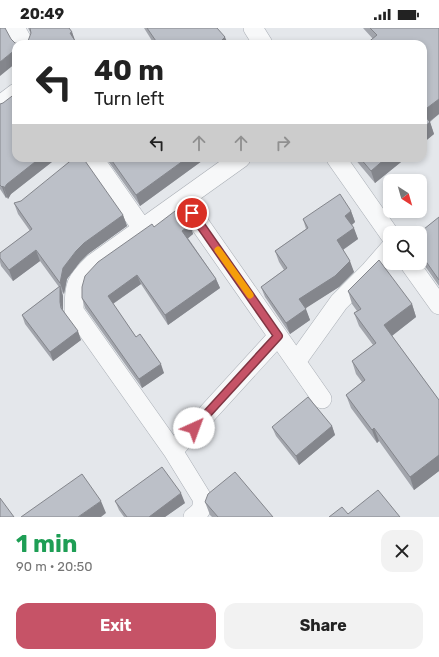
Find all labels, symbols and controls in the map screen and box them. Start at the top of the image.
text: 20:49 [20,5,64,23]
text: 40 m [94,54,164,87]
icon: left [28,56,80,108]
text: Turn left [94,88,164,110]
icon: left [146,132,168,154]
icon: ahead [188,132,210,154]
icon: ahead [230,132,252,154]
icon: right [272,132,294,154]
north arrow [383,174,427,218]
map controls [383,174,427,270]
pin [175,196,209,230]
icon: arrive [181,202,203,224]
button: search [383,226,427,270]
position arrow [173,407,215,449]
text: 1 min [16,530,77,558]
button: close [381,530,423,572]
text: 90 m · 20:50 [16,559,93,574]
button: Exit [16,603,216,649]
button: Share [224,603,423,649]

